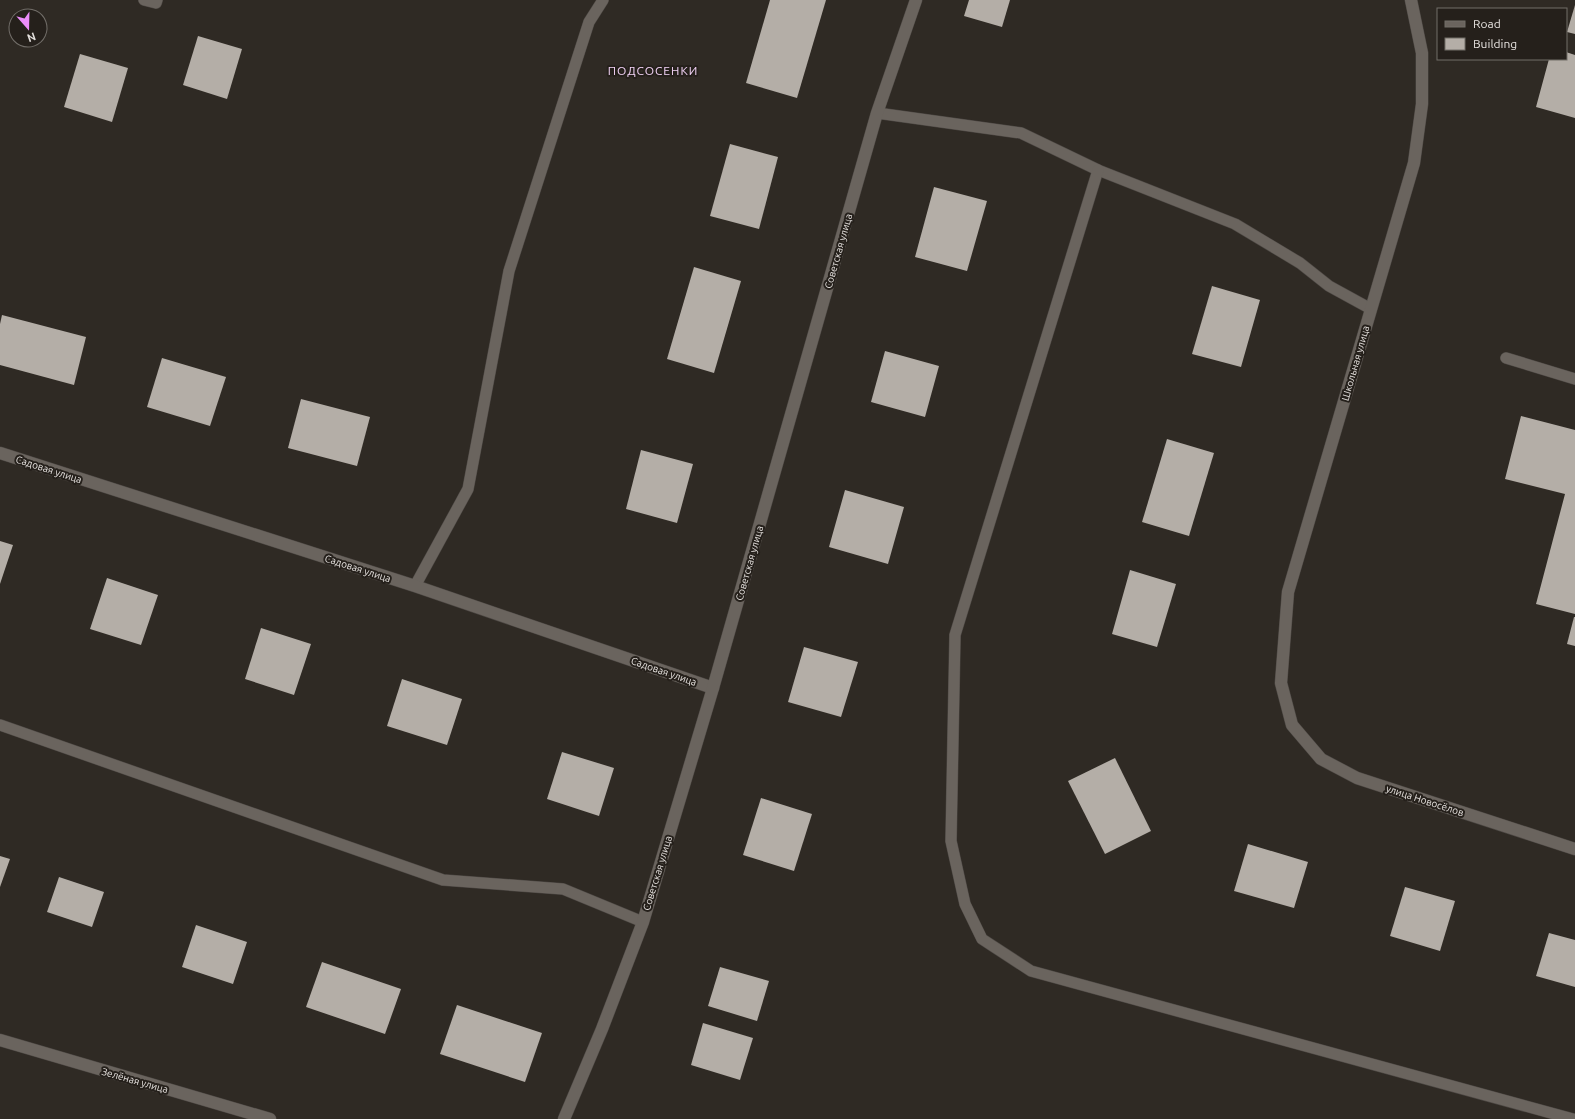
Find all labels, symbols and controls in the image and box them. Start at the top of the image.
north arrow [8,8,48,48]
legend [1437,8,1567,60]
text: Road [1473,17,1501,30]
text: N [26,30,37,44]
text: Building [1473,37,1517,50]
district label: ПОДСОСЕНКИ [608,64,698,77]
street label: Советская улица [823,212,854,290]
street label: Школьная улица [1340,324,1371,402]
street label: Садовая улица [14,454,83,485]
street label: Советская улица [734,524,765,602]
street label: Садовая улица [323,553,392,584]
street label: Садовая улица [630,655,698,688]
street label: улица Новосёлов [1385,783,1465,818]
street label: Советская улица [641,835,674,912]
street label: Зелёная улица [100,1066,169,1095]

